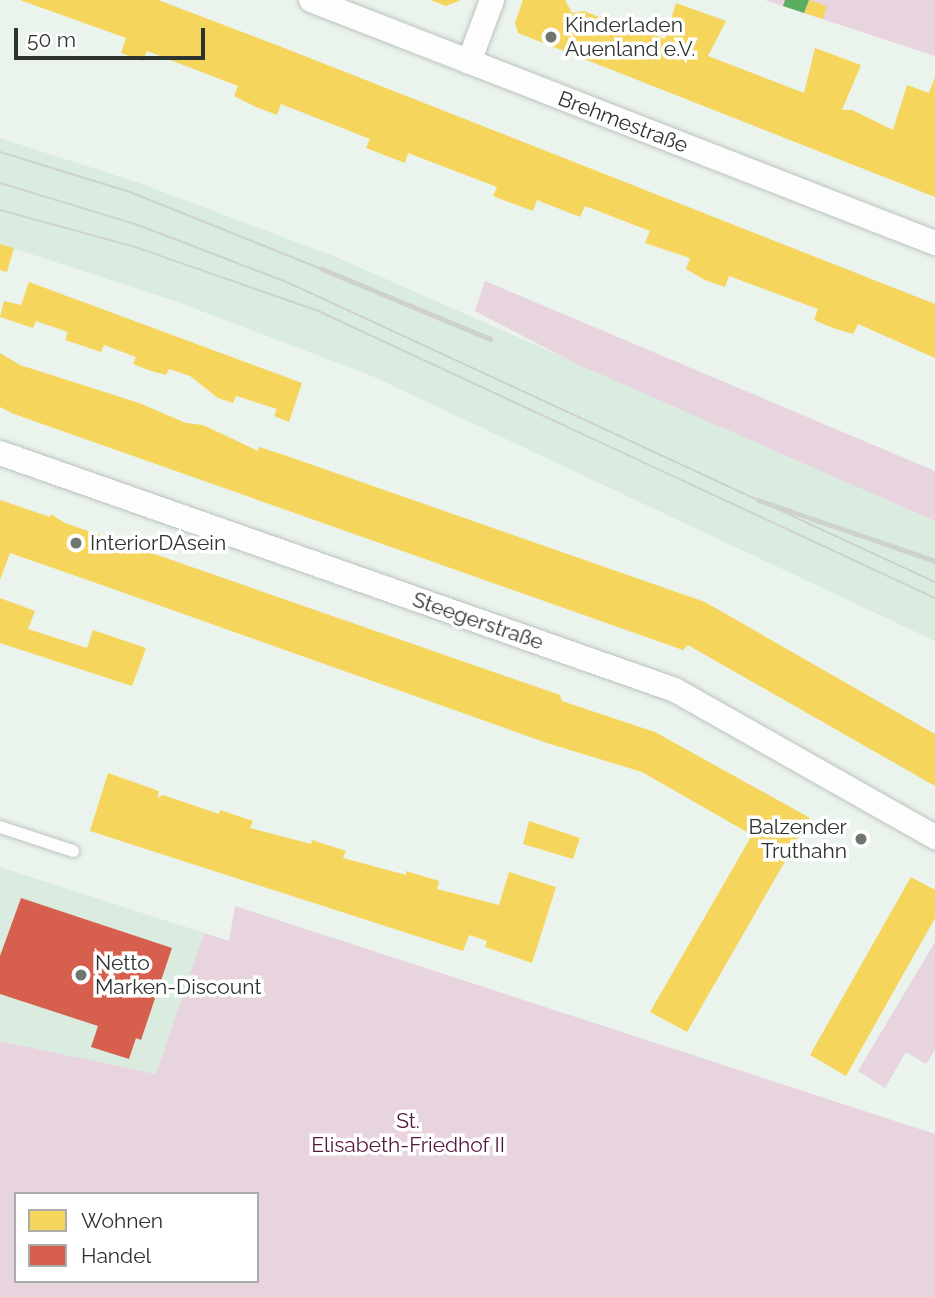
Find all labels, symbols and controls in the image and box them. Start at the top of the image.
place label: Kinderladen Auenland e.V. [565,12,695,62]
scale bar [18,14,208,58]
text: 50 m [27,27,76,52]
marker: Kinderladen Auenland e.V. [543,29,559,45]
street label: Brehmestraße [555,86,691,158]
place label: InteriorDAsein [90,530,226,556]
marker: InteriorDAsein [68,535,84,551]
street label: Steegerstraße [409,587,547,655]
place label: Balzender Truthahn [748,814,847,864]
marker: Balzender Truthahn [853,831,869,847]
place label: Netto Marken-Discount [95,950,261,1000]
marker: Netto Marken-Discount [73,967,89,983]
park label: St. Elisabeth-Friedhof II [311,1108,505,1158]
legend [14,1192,259,1283]
text: Wohnen [81,1208,163,1233]
text: Handel [81,1243,151,1268]

